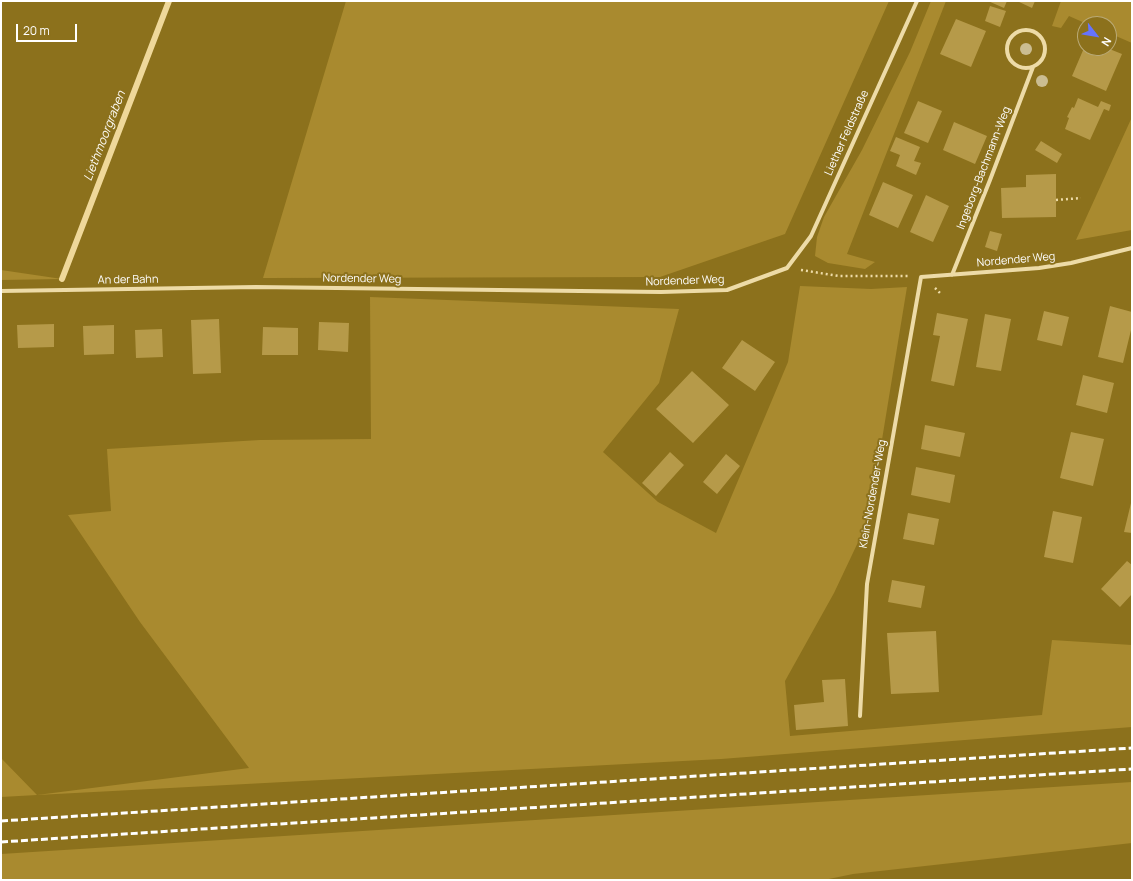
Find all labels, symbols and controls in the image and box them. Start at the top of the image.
scale bar [18,16,79,42]
north arrow [1077,16,1117,56]
text: 20 m [23,22,50,39]
text: N [1098,35,1115,49]
street label: Liether Feldstraße [822,88,872,178]
water label: Liethmoorgraben [81,89,129,183]
street label: Ingeborg-Bachmann-Weg [954,105,1014,231]
street label: Nordender Weg [976,250,1056,270]
street label: Nordender Weg [322,272,402,286]
street label: An der Bahn [98,273,158,287]
street label: Nordender Weg [645,273,725,289]
street label: Klein-Nordender-Weg [857,439,889,549]

